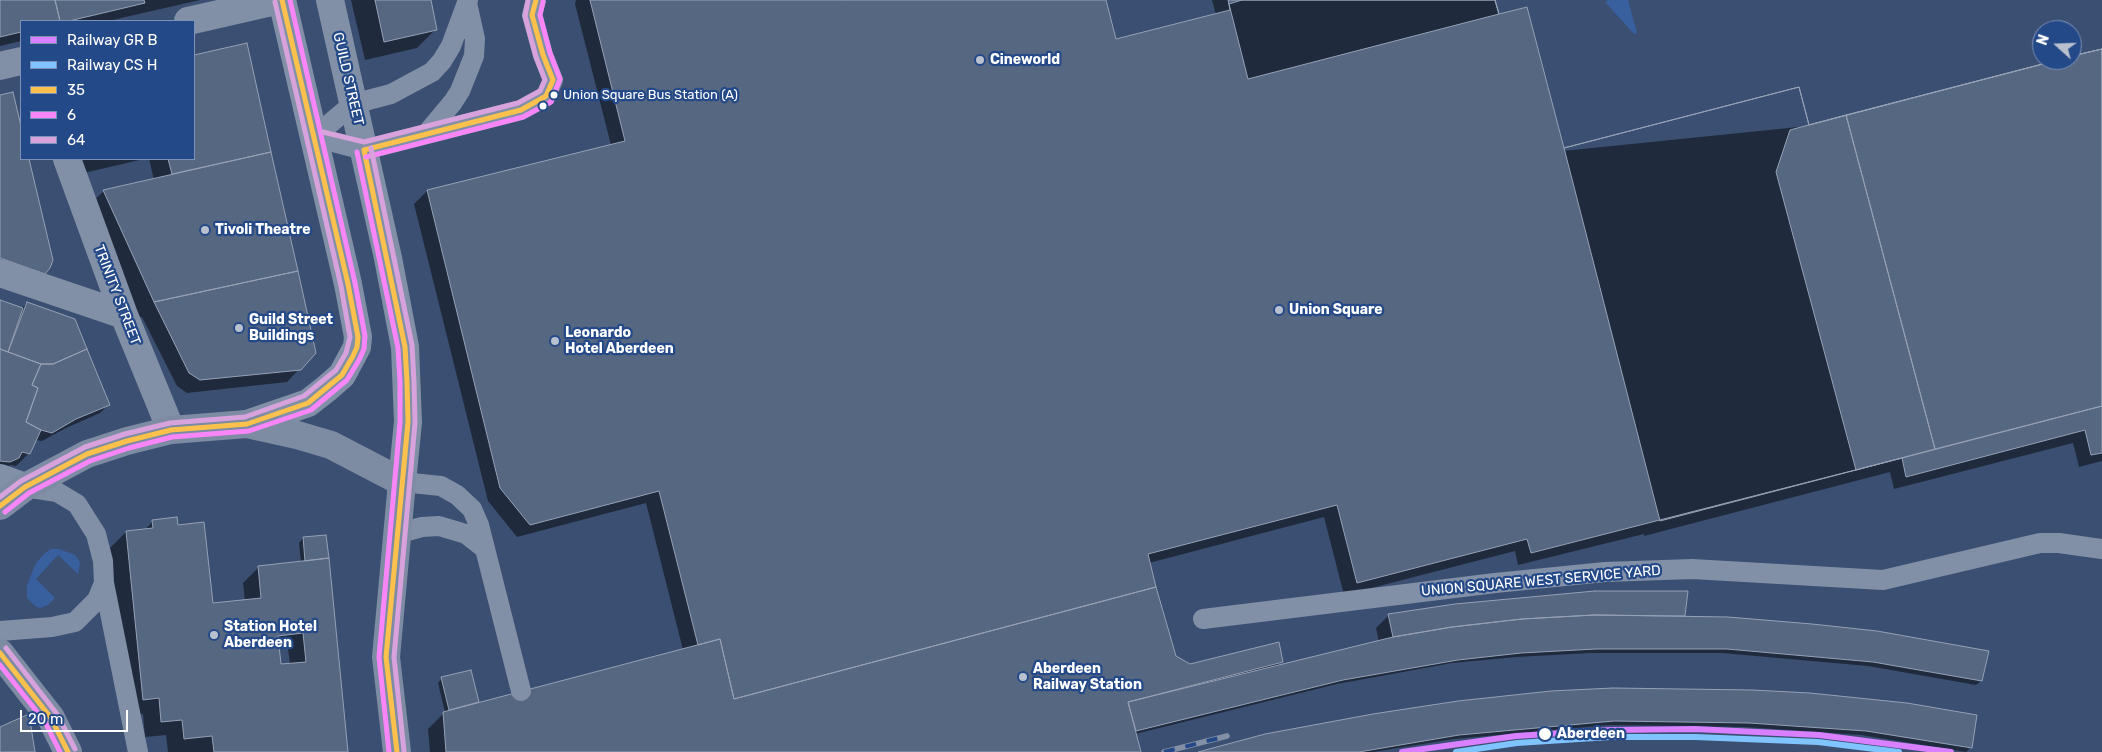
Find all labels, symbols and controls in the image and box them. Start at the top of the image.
legend [20,20,195,160]
north arrow [2032,20,2082,70]
text: Railway GR B [67,31,158,49]
street label: GUILD STREET [329,31,367,127]
text: N [2034,32,2053,48]
place label: Cineworld [990,52,1060,68]
marker: Cineworld [974,54,986,66]
text: Railway CS H [67,56,158,74]
text: 35 [67,81,85,99]
place label: Union Square Bus Station (A) [563,87,738,103]
marker: Union Square Bus Station (A) [549,90,559,100]
unlabelled marker [538,101,548,111]
text: 6 [67,106,76,124]
text: 64 [67,131,85,149]
place label: Tivoli Theatre [215,222,311,238]
marker: Tivoli Theatre [199,224,211,236]
street label: TRINITY STREET [90,242,144,348]
place label: Union Square [1289,302,1383,318]
marker: Union Square [1273,304,1285,316]
place label: Guild Street Buildings [249,312,333,344]
marker: Guild Street Buildings [233,322,245,334]
place label: Leonardo Hotel Aberdeen [565,325,674,358]
marker: Leonardo Hotel Aberdeen [549,335,561,347]
street label: UNION SQUARE WEST SERVICE YARD [1420,562,1662,600]
place label: Station Hotel Aberdeen [224,619,317,652]
marker: Station Hotel Aberdeen [208,629,220,641]
place label: Aberdeen Railway Station [1033,661,1142,694]
marker: Aberdeen Railway Station [1017,671,1029,683]
scale bar [22,700,130,732]
text: 20 m [28,710,63,728]
marker: Aberdeen [1537,726,1553,742]
place label: Aberdeen [1557,726,1625,742]

